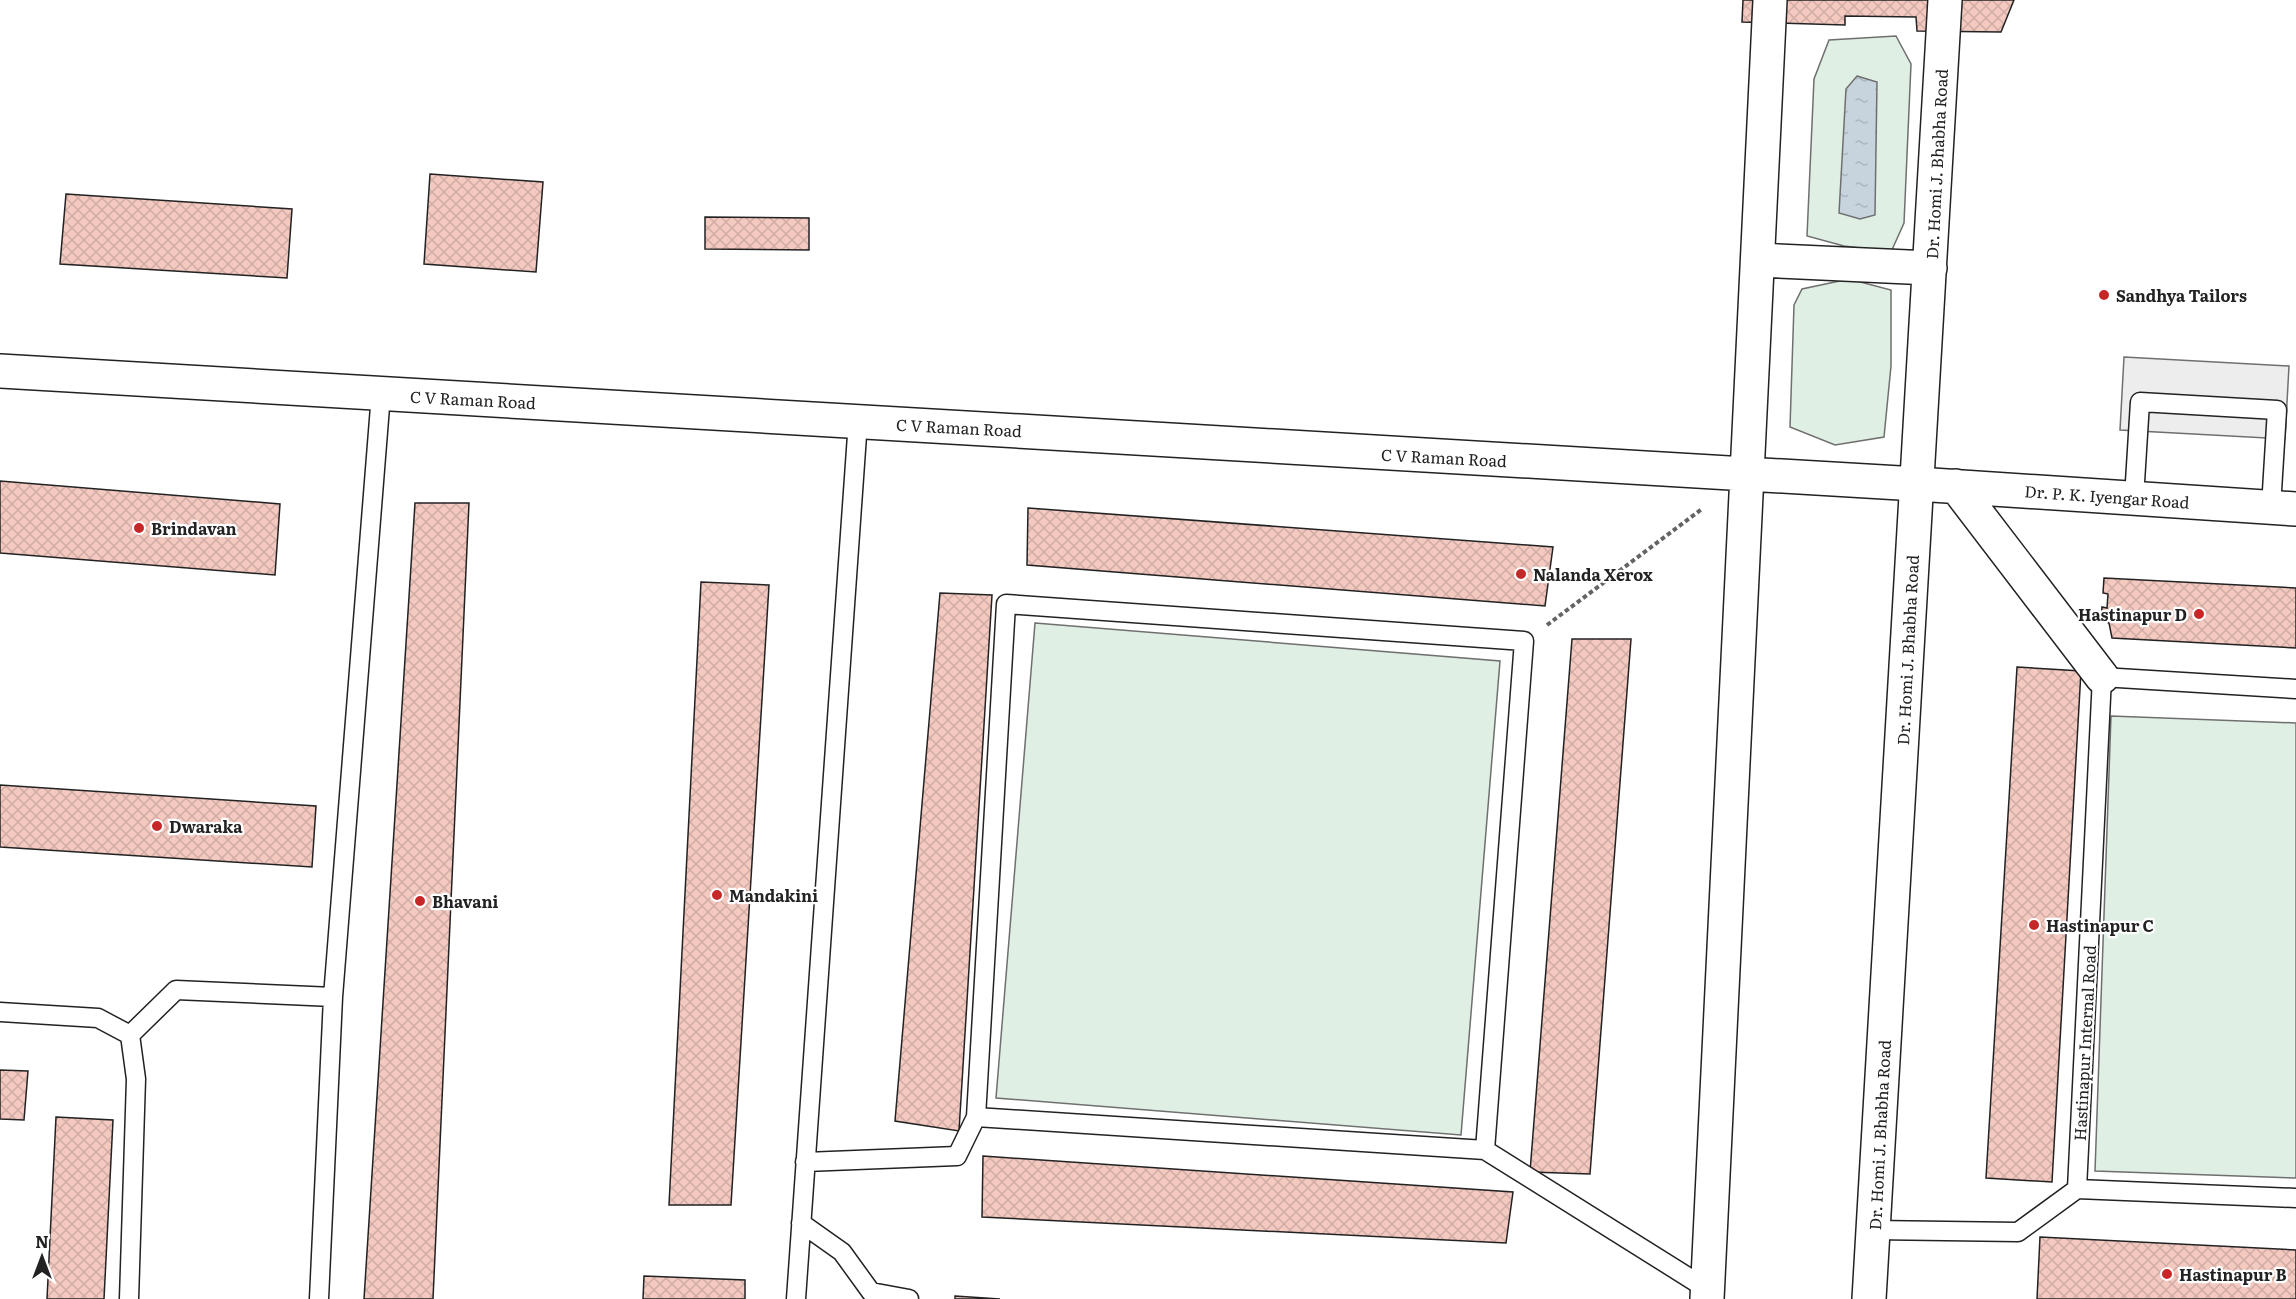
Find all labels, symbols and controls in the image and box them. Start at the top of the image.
street label: Dr. Homi J. Bhabha Road [1919,68,1953,260]
place label: Sandhya Tailors [2116,283,2247,307]
marker: Sandhya Tailors [2097,288,2111,302]
street label: C V Raman Road [410,384,537,414]
street label: C V Raman Road [896,412,1023,442]
street label: C V Raman Road [1381,442,1508,472]
street label: Dr. P. K. Iyengar Road [2024,478,2191,514]
place label: Brindavan [151,516,237,540]
marker: Brindavan [132,521,146,535]
street label: Dr. Homi J. Bhabha Road [1890,554,1924,746]
place label: Nalanda Xerox [1533,562,1653,586]
marker: Nalanda Xerox [1514,567,1528,581]
place label: Hastinapur D [2078,602,2187,626]
marker: Hastinapur D [2192,607,2206,621]
place label: Dwaraka [169,814,243,838]
marker: Dwaraka [150,819,164,833]
place label: Mandakini [729,883,818,907]
marker: Mandakini [710,888,724,902]
place label: Bhavani [432,889,499,913]
marker: Bhavani [413,894,427,908]
place label: Hastinapur C [2046,913,2154,937]
marker: Hastinapur C [2027,918,2041,932]
street label: Hastinapur Internal Road [2067,944,2101,1141]
street label: Dr. Homi J. Bhabha Road [1862,1039,1896,1231]
north arrow [12,1227,72,1287]
text: N [35,1229,49,1253]
place label: Hastinapur B [2179,1262,2287,1286]
marker: Hastinapur B [2160,1267,2174,1281]

